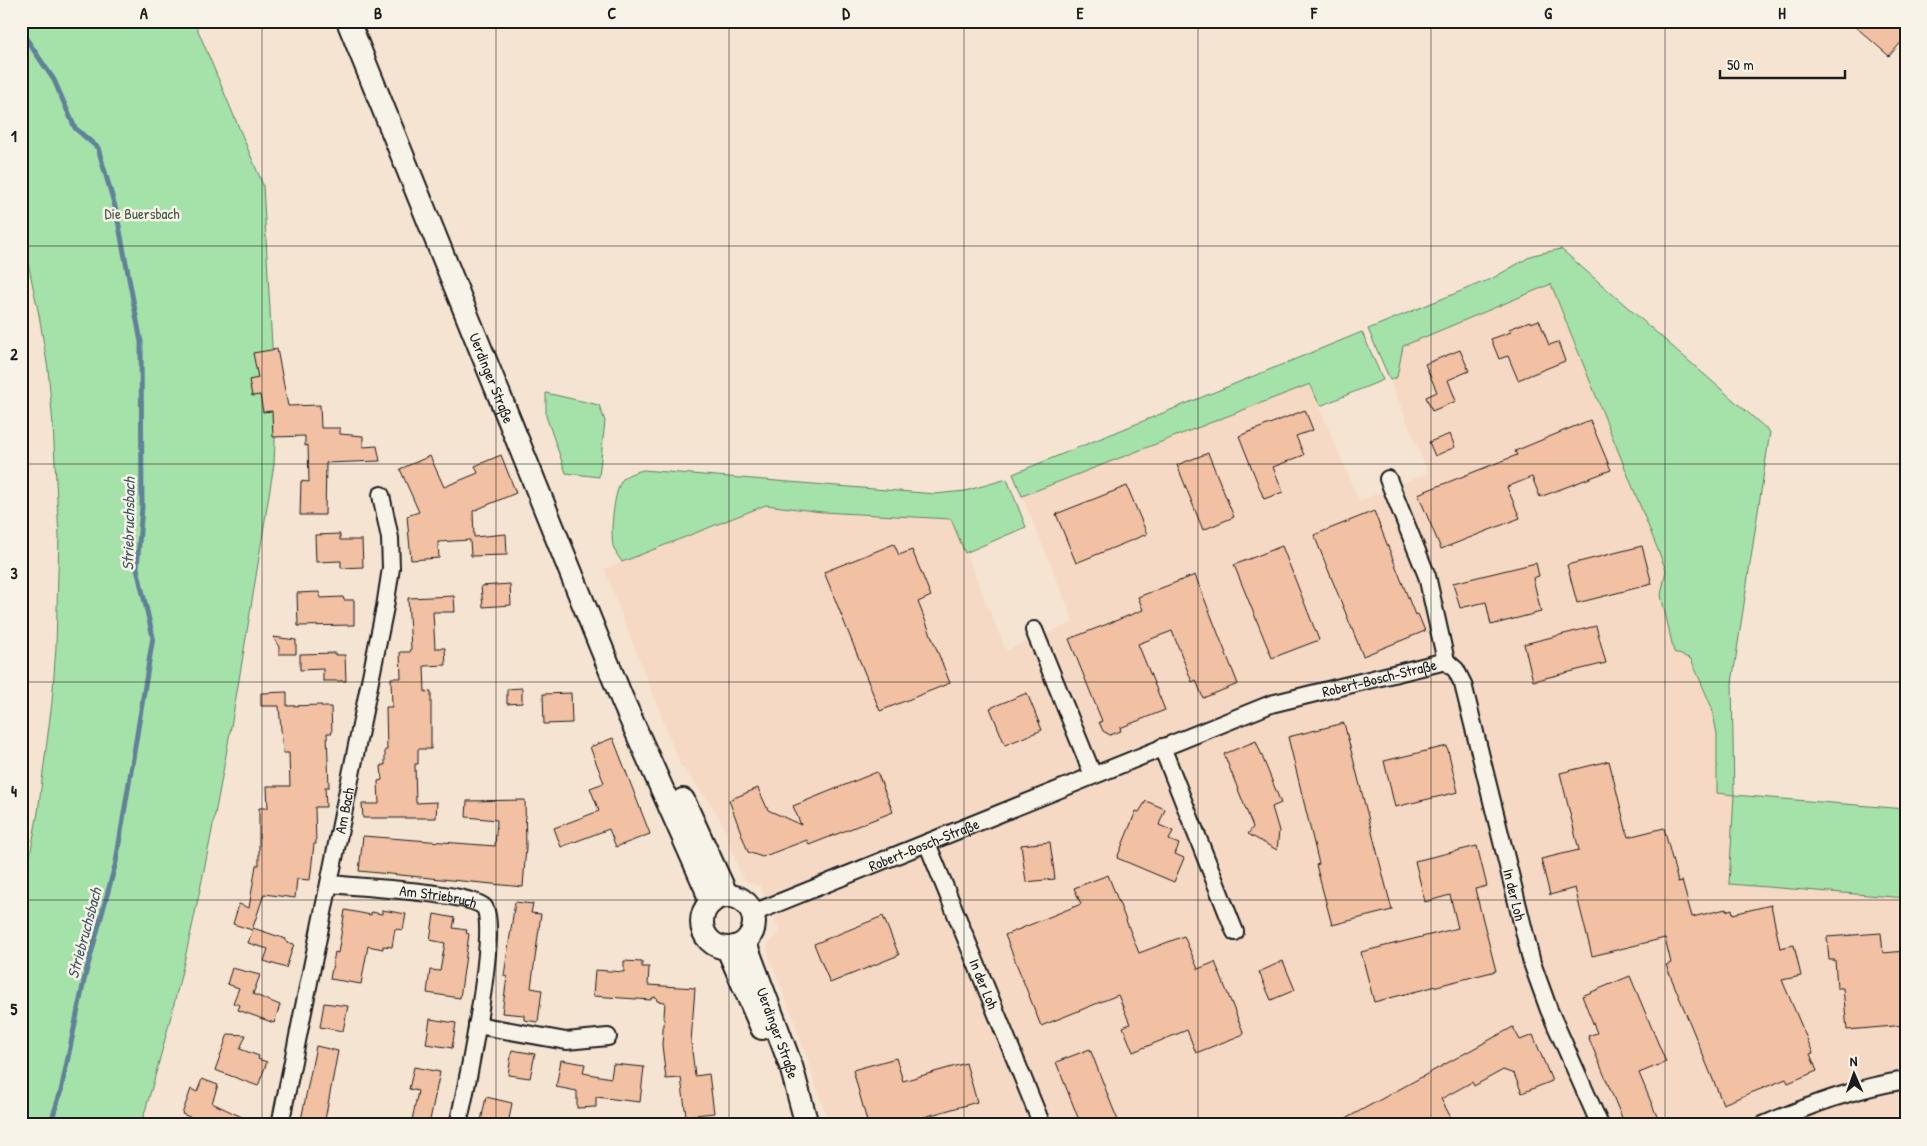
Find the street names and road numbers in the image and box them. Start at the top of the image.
street label: Uerdinger Straße [465,330,520,426]
street label: Robert-Bosch-Straße [1320,653,1439,702]
street label: Am Bach [329,785,359,835]
street label: Robert-Bosch-Straße [865,812,982,876]
street label: In der Loh [1499,866,1532,923]
street label: Am Striebruch [399,879,480,913]
street label: In der Loh [965,955,1004,1012]
street label: Uerdinger Straße [752,984,804,1081]

